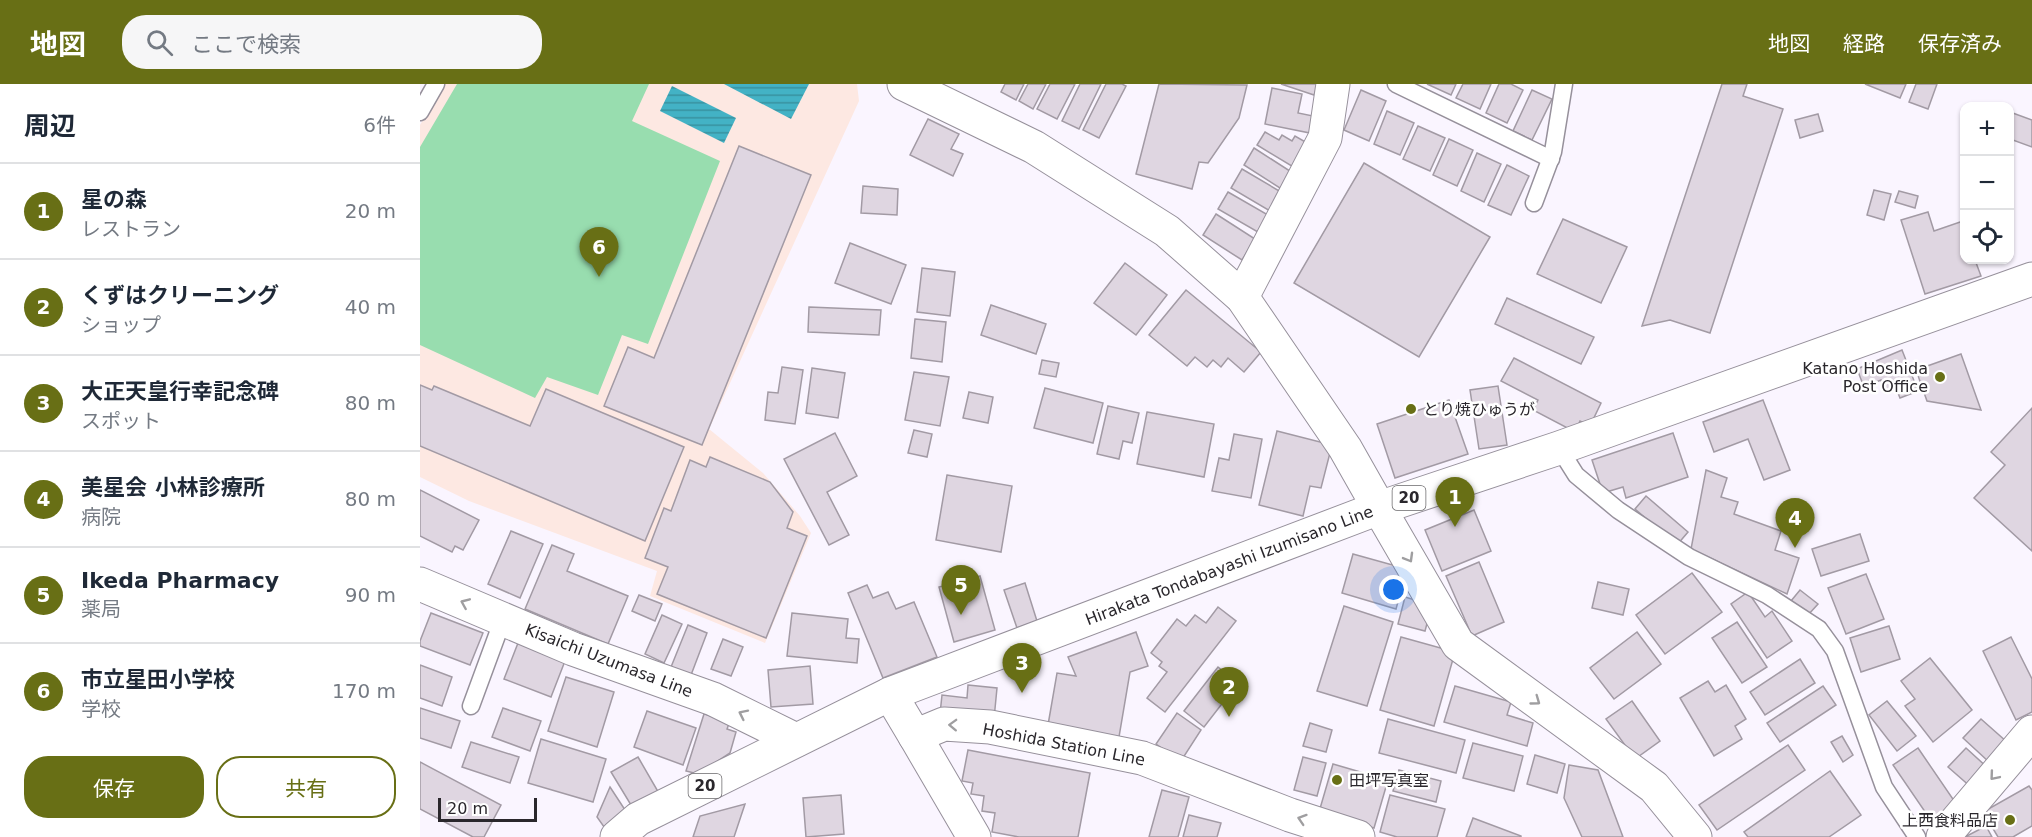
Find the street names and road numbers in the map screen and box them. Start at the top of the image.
road number: 20 [1392,486,1426,510]
street label: Hirakata Tondabayashi Izumisano Line [1083,502,1376,629]
street label: Kisaichi Uzumasa Line [522,620,695,701]
street label: Hoshida Station Line [981,719,1147,770]
road number: 20 [688,774,722,798]

